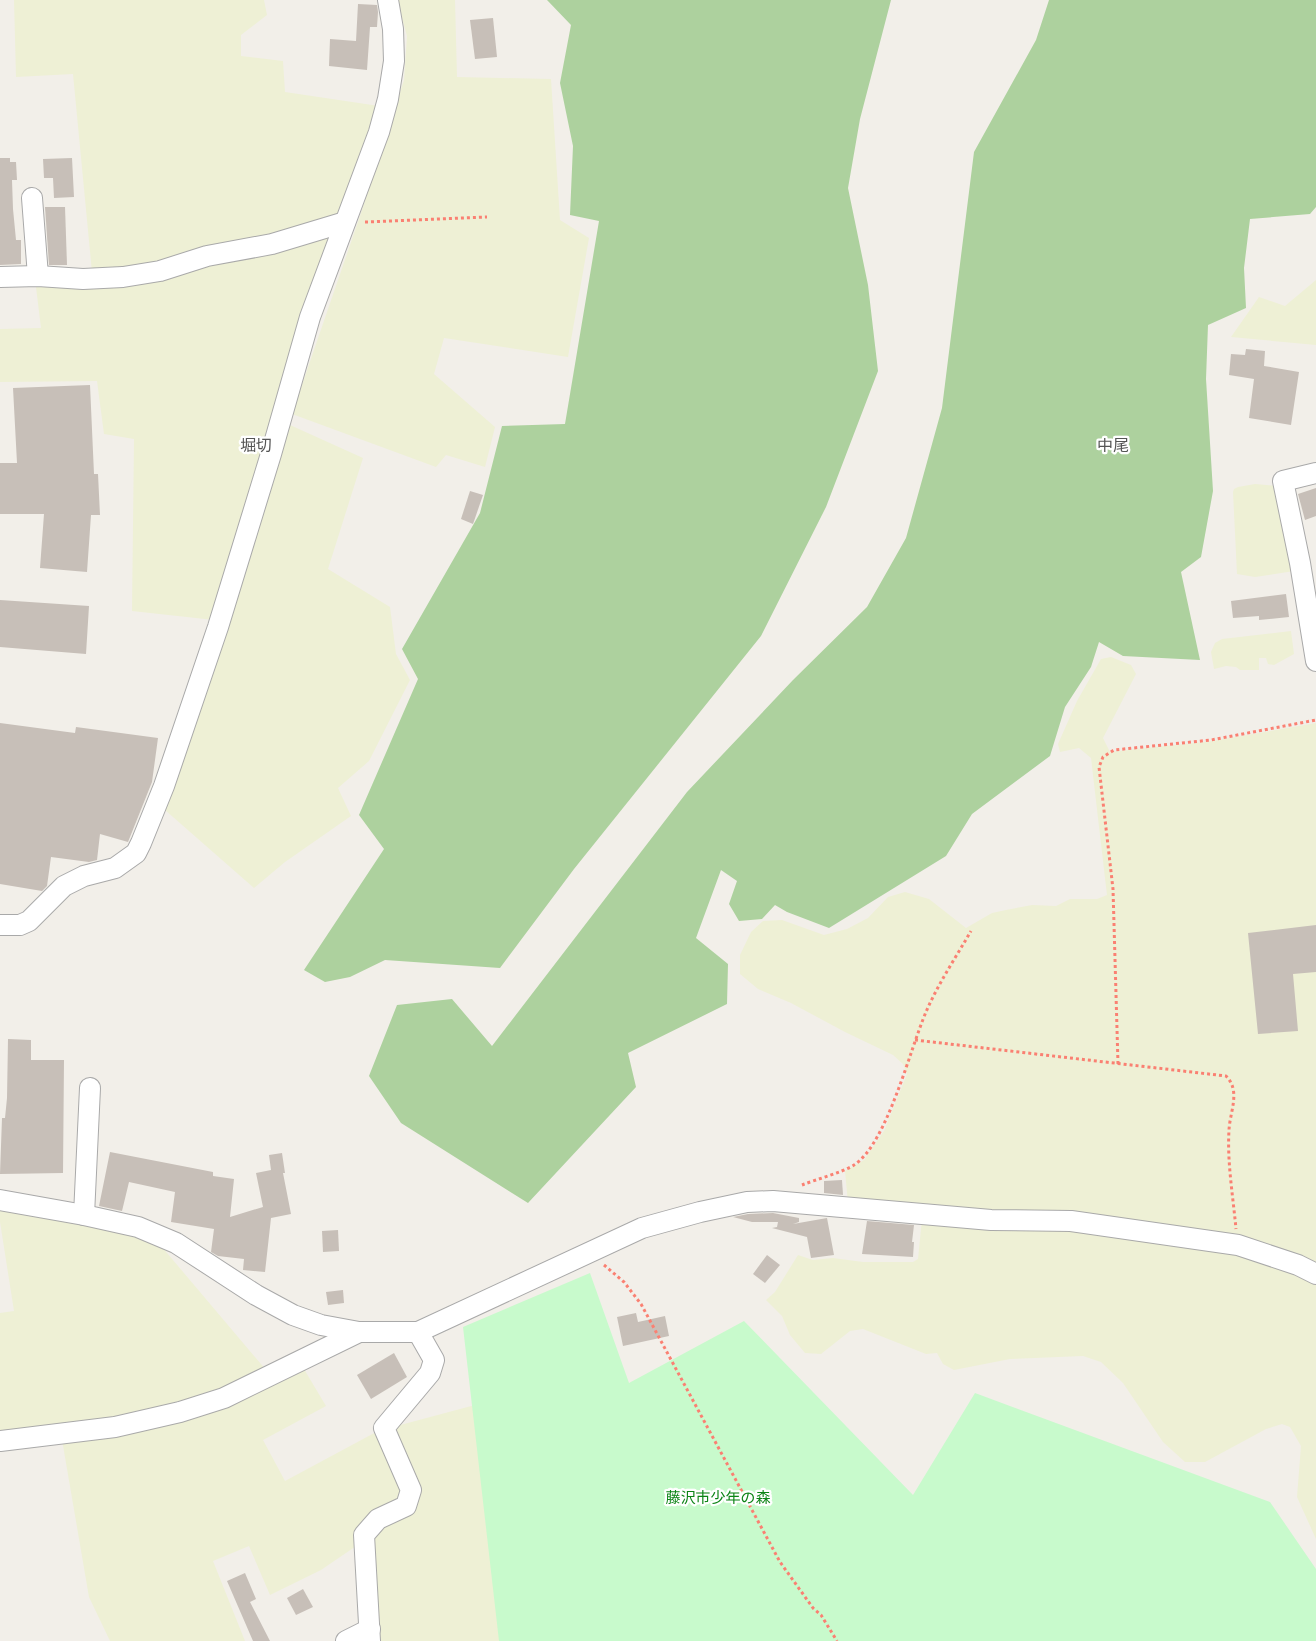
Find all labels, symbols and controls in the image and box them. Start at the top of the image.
district label: 堀切 [240,435,272,455]
district label: 中尾 [1097,435,1129,455]
park label: 藤沢市少年の森 [665,1488,771,1507]

